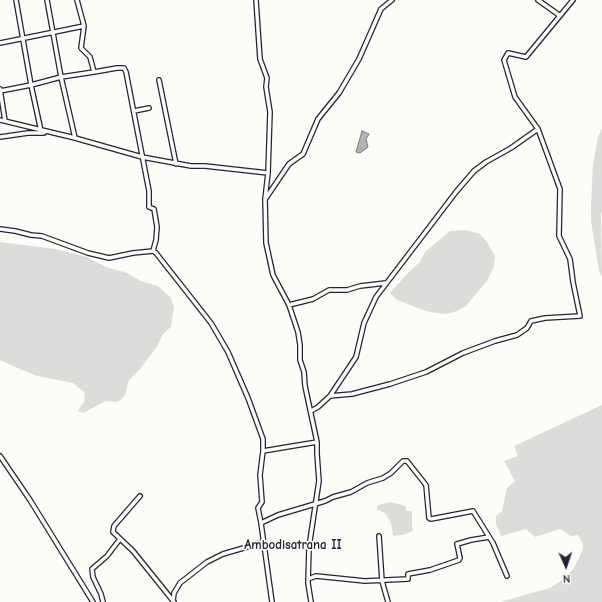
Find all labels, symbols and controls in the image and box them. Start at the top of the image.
district label: Ambodisatrana II [244,537,342,553]
north arrow [546,546,586,586]
text: N [563,572,571,585]

